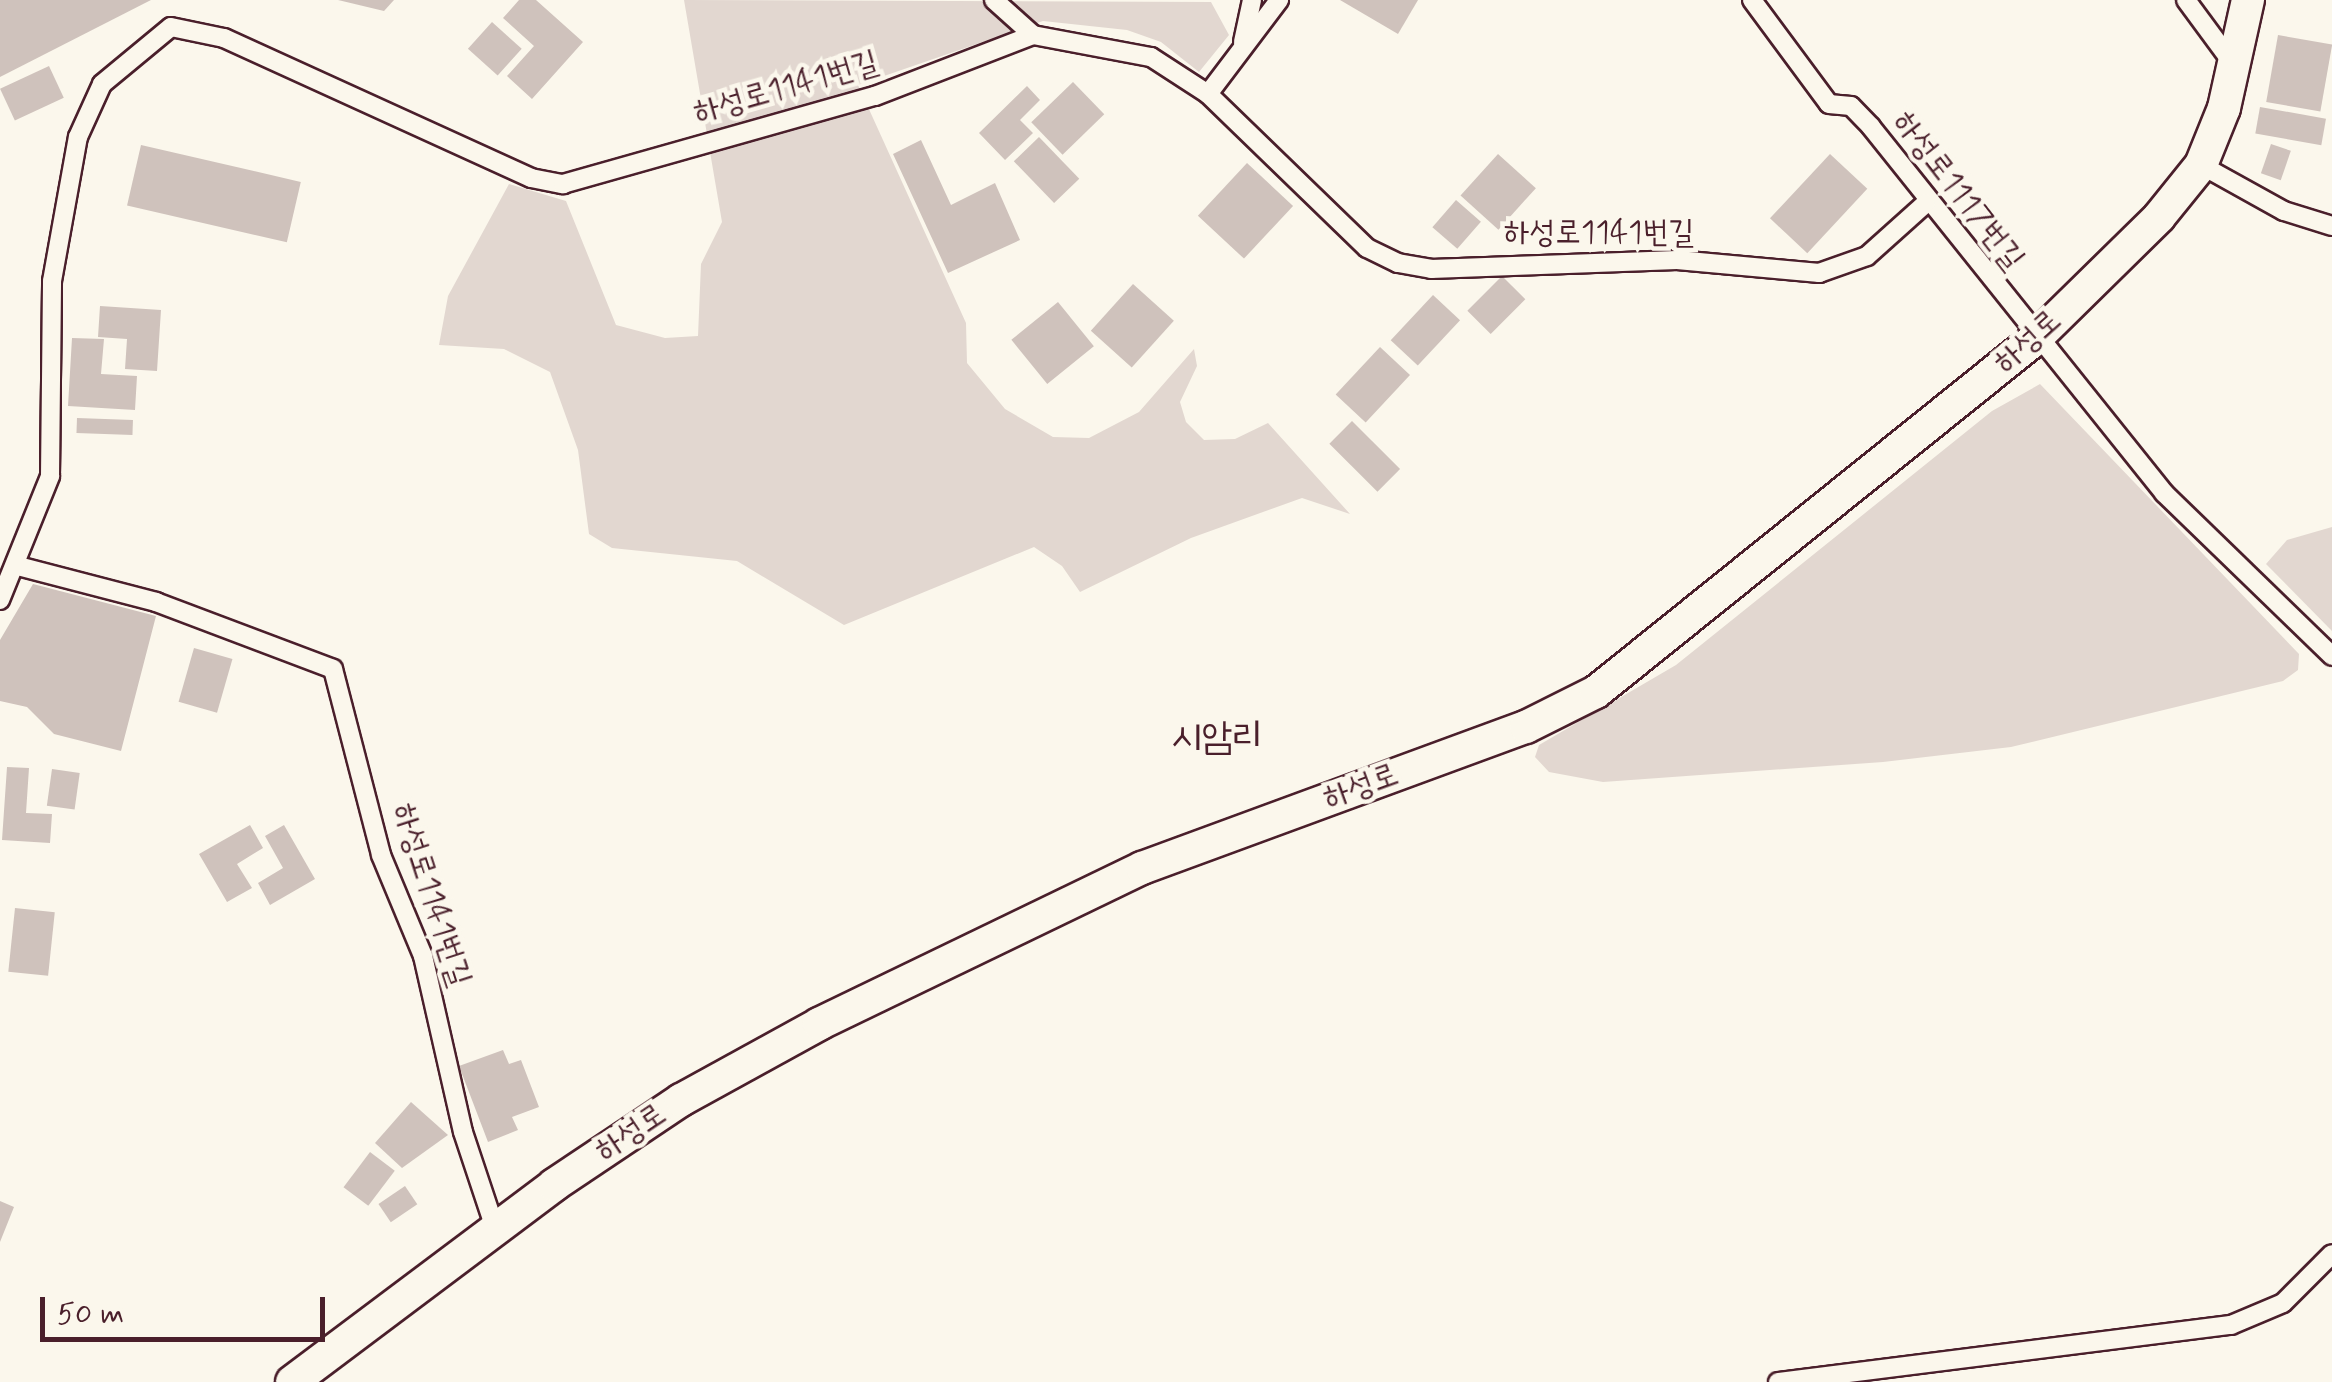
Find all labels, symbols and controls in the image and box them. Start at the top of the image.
street label: 하성로1141번길 [689,43,883,133]
street label: 하성로1117번길 [1884,104,2032,278]
street label: 하성로1141번길 [1504,214,1694,252]
street label: 하성로 [1986,302,2070,382]
district label: 시암리 [1171,715,1263,761]
street label: 하성로 [1318,756,1404,818]
street label: 하성로1141번길 [383,799,479,991]
street label: 하성로 [588,1095,674,1171]
scale bar [45,1277,330,1339]
text: 50 m [57,1295,124,1334]

